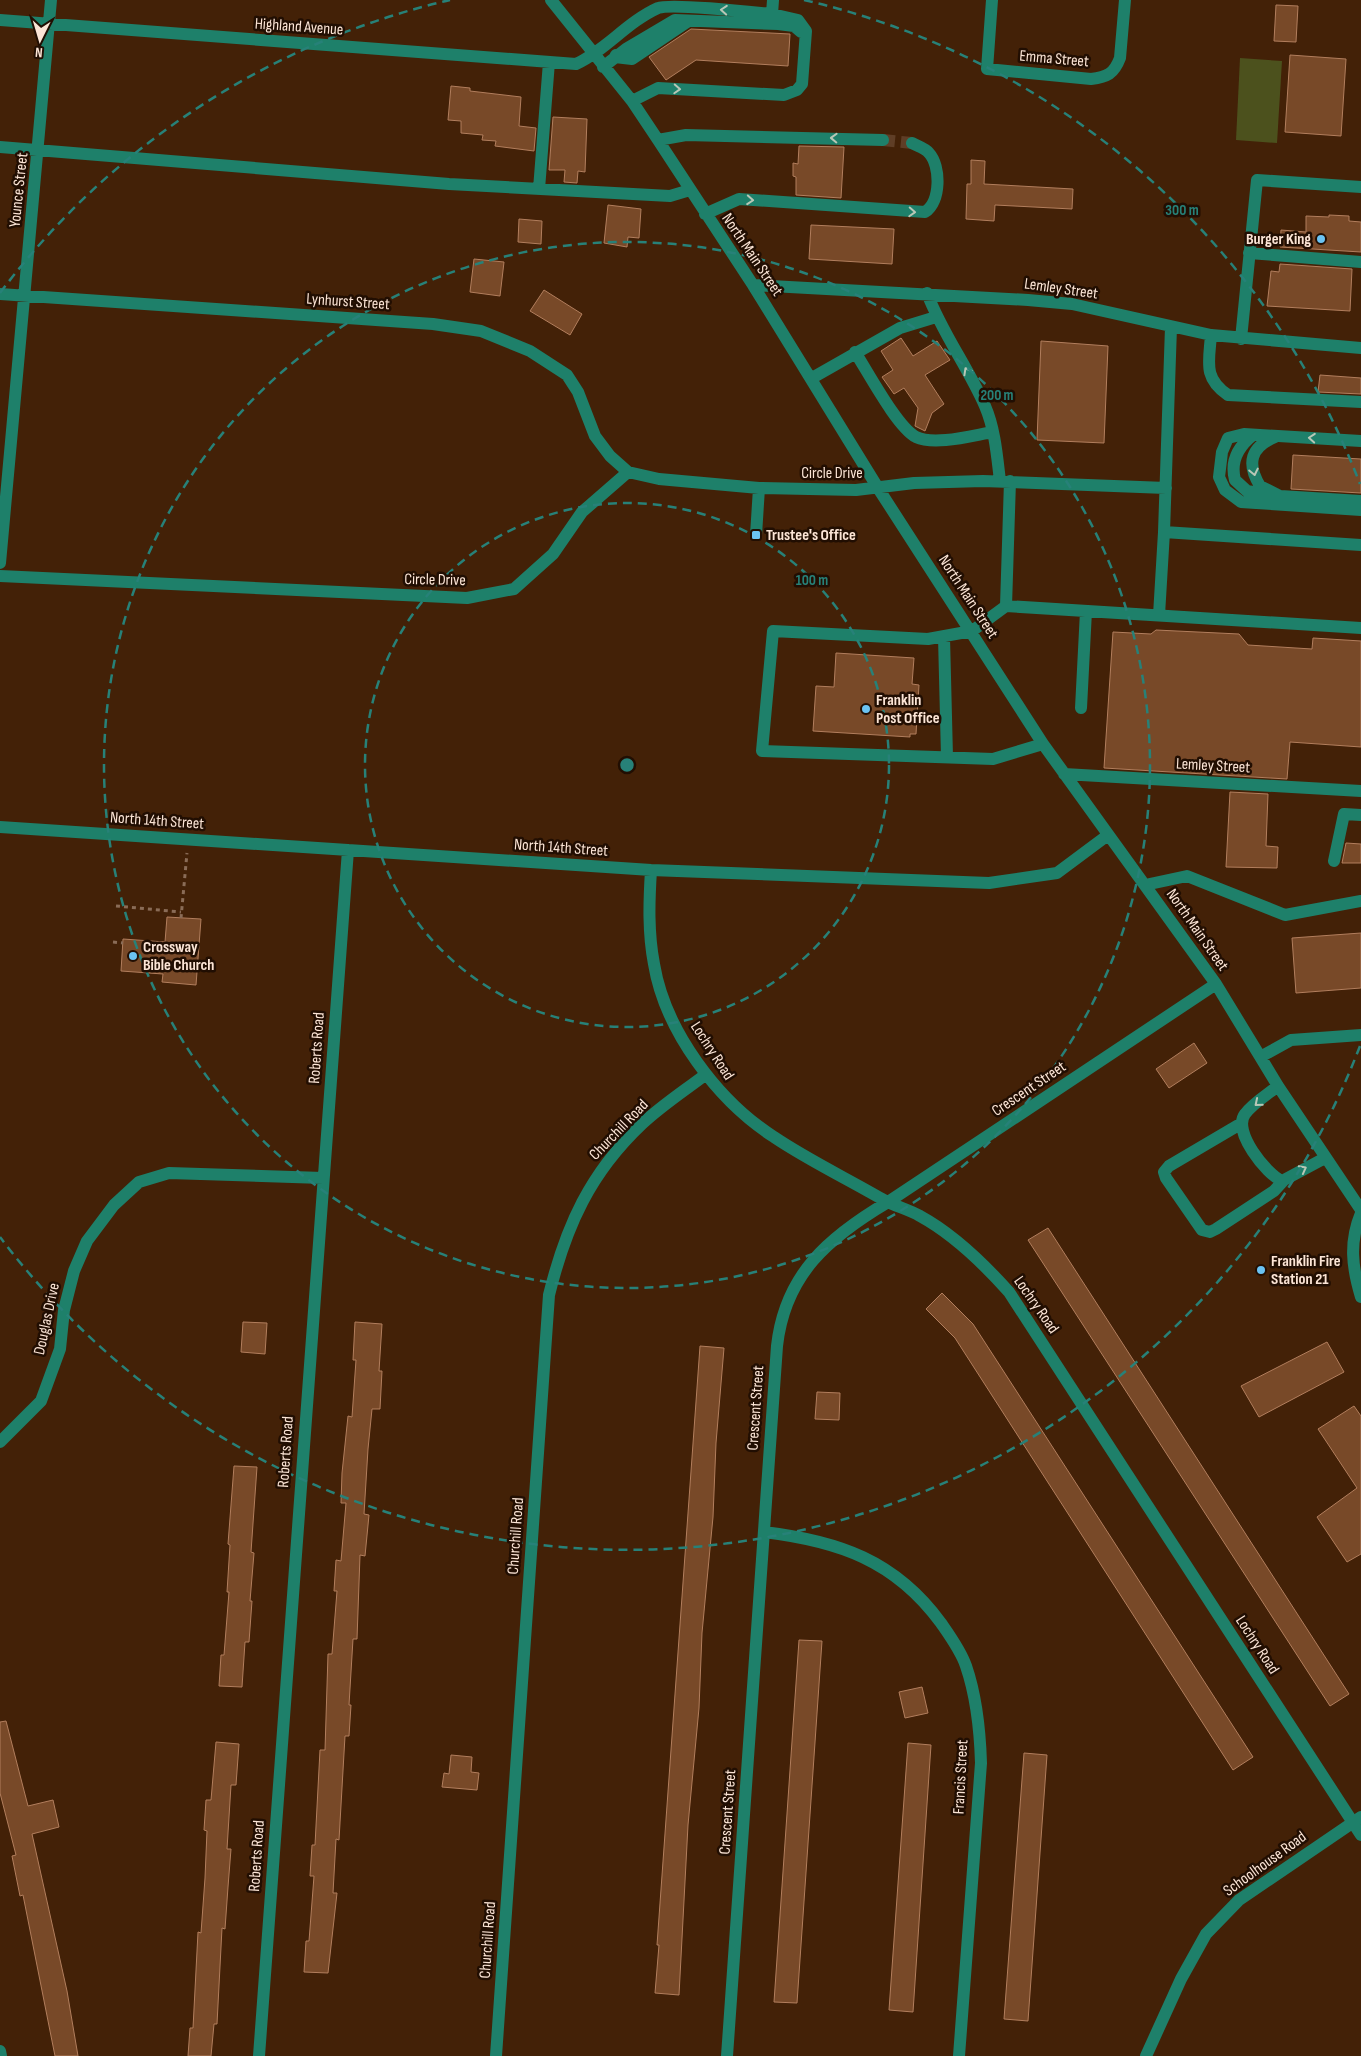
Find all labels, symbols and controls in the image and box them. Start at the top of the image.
one-way arrow [719,5,727,16]
street label: Highland Avenue [254,14,344,40]
north arrow [15,15,65,65]
text: N [34,44,43,61]
street label: Emma Street [1018,47,1090,72]
one-way arrow [674,84,682,95]
one-way arrow [830,133,838,143]
street label: Younce Street [6,152,32,228]
one-way arrow [747,194,755,205]
text: 300 m [1165,201,1199,220]
one-way arrow [909,206,917,217]
street label: North Main Street [717,210,787,300]
place label: Burger King [1246,230,1311,249]
marker: Burger King [1315,233,1327,245]
street label: Lemley Street [1023,274,1099,304]
street label: Lynhurst Street [306,290,390,314]
one-way arrow [963,368,973,377]
text: 200 m [980,386,1014,405]
one-way arrow [1308,433,1316,444]
street label: Circle Drive [801,464,863,483]
one-way arrow [1248,467,1259,476]
place label: Trustee's Office [766,526,856,545]
marker: Trustee's Office [750,529,762,541]
street label: North Main Street [934,552,1002,642]
street label: Circle Drive [404,570,466,590]
text: 100 m [796,571,828,590]
place label: Franklin Post Office [876,691,940,728]
marker: Franklin Post Office [860,703,872,715]
street label: Lemley Street [1175,755,1251,777]
centre of rings [618,756,636,774]
street label: North 14th Street [109,808,205,834]
street label: North 14th Street [513,835,609,861]
street label: North Main Street [1162,885,1232,975]
place label: Crossway Bible Church [143,938,214,975]
marker: Crossway Bible Church [127,950,139,962]
street label: Roberts Road [305,1012,329,1084]
street label: Lochry Road [686,1018,738,1084]
street label: Crescent Street [988,1057,1070,1121]
street label: Churchill Road [585,1096,653,1164]
one-way arrow [1254,1097,1263,1106]
one-way arrow [1298,1166,1307,1176]
place label: Franklin Fire Station 21 [1271,1252,1341,1289]
marker: Franklin Fire Station 21 [1255,1264,1267,1276]
street label: Lochry Road [1009,1273,1063,1337]
street label: Douglas Drive [30,1281,64,1357]
street label: Crescent Street [744,1365,768,1451]
street label: Roberts Road [274,1416,298,1488]
street label: Churchill Road [504,1497,528,1575]
street label: Lochry Road [1231,1612,1283,1678]
street label: Francis Street [950,1739,972,1815]
street label: Crescent Street [716,1769,740,1855]
street label: Roberts Road [245,1820,269,1892]
street label: Schoolhouse Road [1220,1828,1310,1900]
street label: Churchill Road [476,1901,500,1979]

